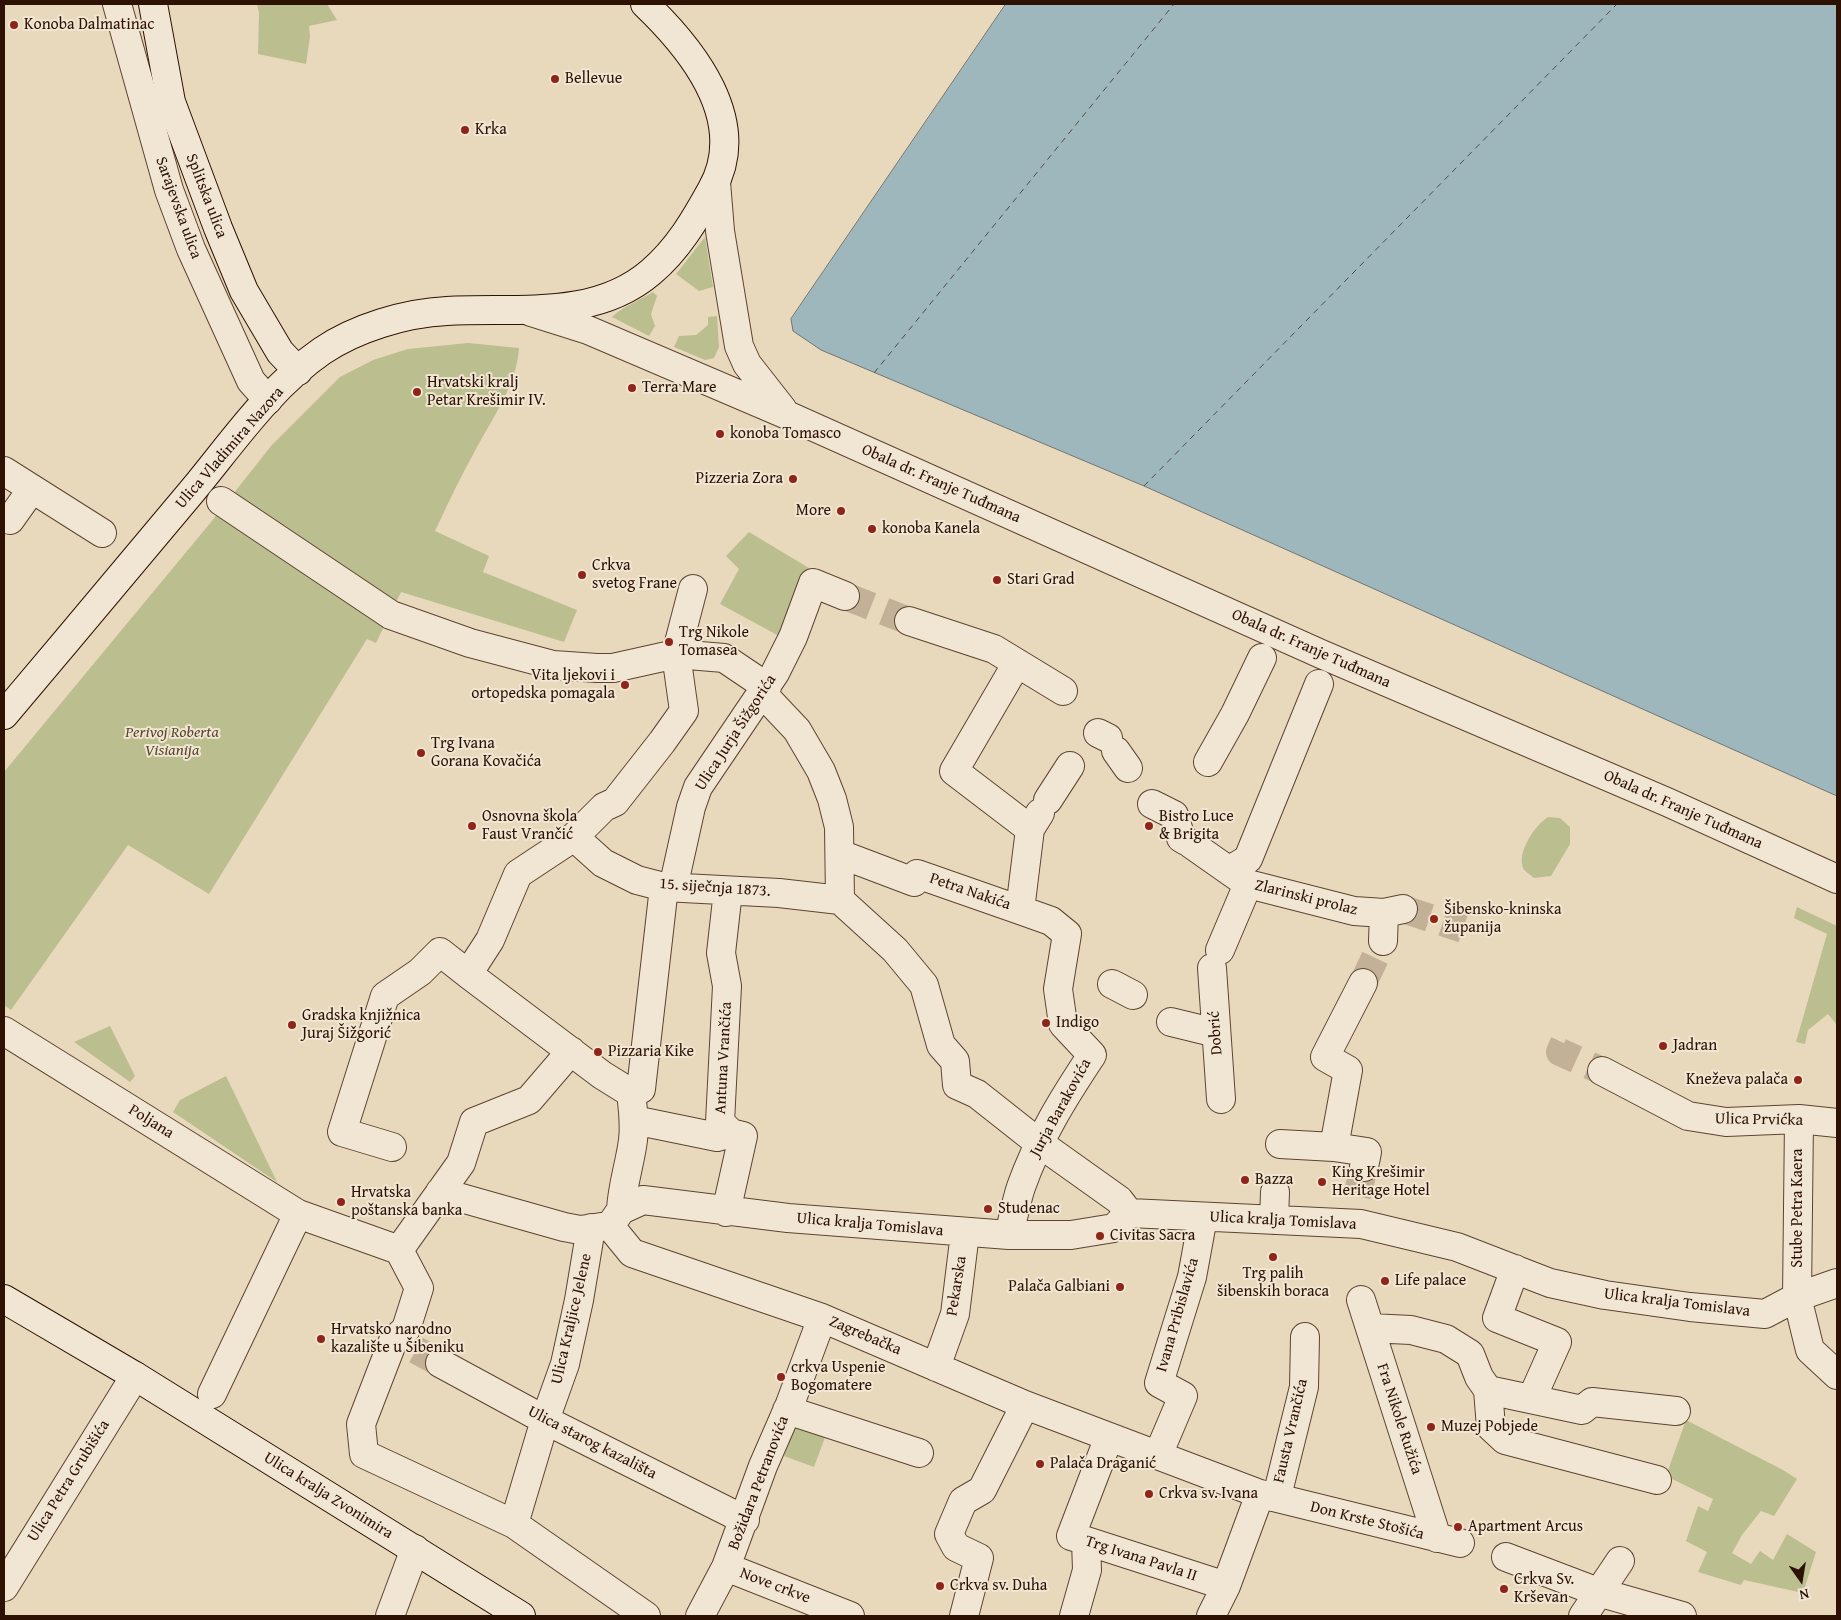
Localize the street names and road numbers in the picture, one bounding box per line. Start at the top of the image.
street label: Splitska ulica [181,151,231,241]
street label: Sarajevska ulica [151,154,205,262]
street label: Ulica Vladimira Nazora [172,383,288,513]
street label: Obala dr. Franje Tuđmana [859,440,1023,528]
street label: Obala dr. Franje Tuđmana [1229,605,1393,693]
street label: Ulica Jurja Šižgorića [691,671,781,795]
street label: Obala dr. Franje Tuđmana [1601,766,1765,854]
street label: Petra Nakića [927,869,1013,915]
street label: 15. siječnja 1873. [659,875,771,901]
street label: Zlarinski prolaz [1253,876,1359,920]
street label: Antuna Vrančića [711,1001,737,1115]
street label: Dobrić [1205,1010,1227,1056]
street label: Jurja Barakovića [1026,1056,1096,1160]
street label: Poljana [125,1101,177,1143]
street label: Ulica Prvićka [1715,1110,1803,1130]
street label: Stube Petra Kaera [1788,1148,1808,1268]
street label: Ulica kralja Tomislava [1209,1208,1357,1234]
street label: Ulica kralja Tomislava [796,1209,944,1241]
street label: Ulica Kraljice Jelene [548,1252,596,1386]
street label: Pekarska [943,1255,971,1317]
street label: Ivana Pribislavića [1153,1256,1203,1374]
street label: Ulica kralja Tomislava [1603,1285,1751,1321]
street label: Zagrebačka [826,1312,904,1360]
street label: Fra Nikole Ružića [1372,1361,1426,1477]
street label: Fausta Vrančića [1270,1377,1312,1485]
street label: Ulica starog kazališta [524,1402,660,1484]
street label: Božidara Petranovića [725,1413,793,1553]
street label: Ulica Petra Grubišića [24,1417,114,1545]
street label: Ulica kralja Zvonimira [260,1448,396,1544]
street label: Don Krste Stošića [1308,1498,1426,1544]
street label: Trg Ivana Pavla II [1083,1532,1199,1586]
street label: Nove crkve [737,1564,813,1608]

